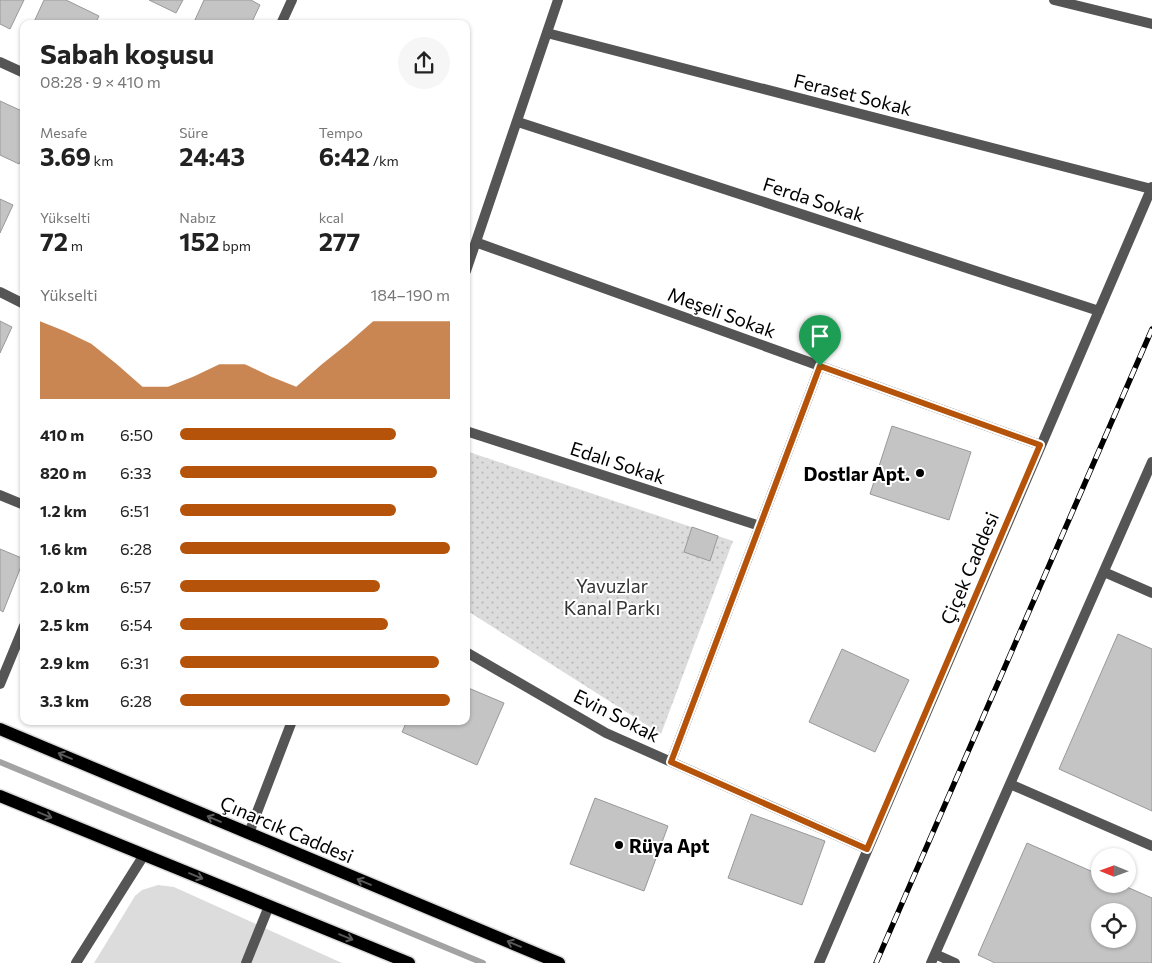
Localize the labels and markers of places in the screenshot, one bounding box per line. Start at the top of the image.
pin [799,315,841,366]
place label: Dostlar Apt. [804,462,910,485]
marker: Dostlar Apt. [914,467,926,479]
place label: Rüya Apt [629,834,709,857]
marker: Rüya Apt [613,839,625,851]

